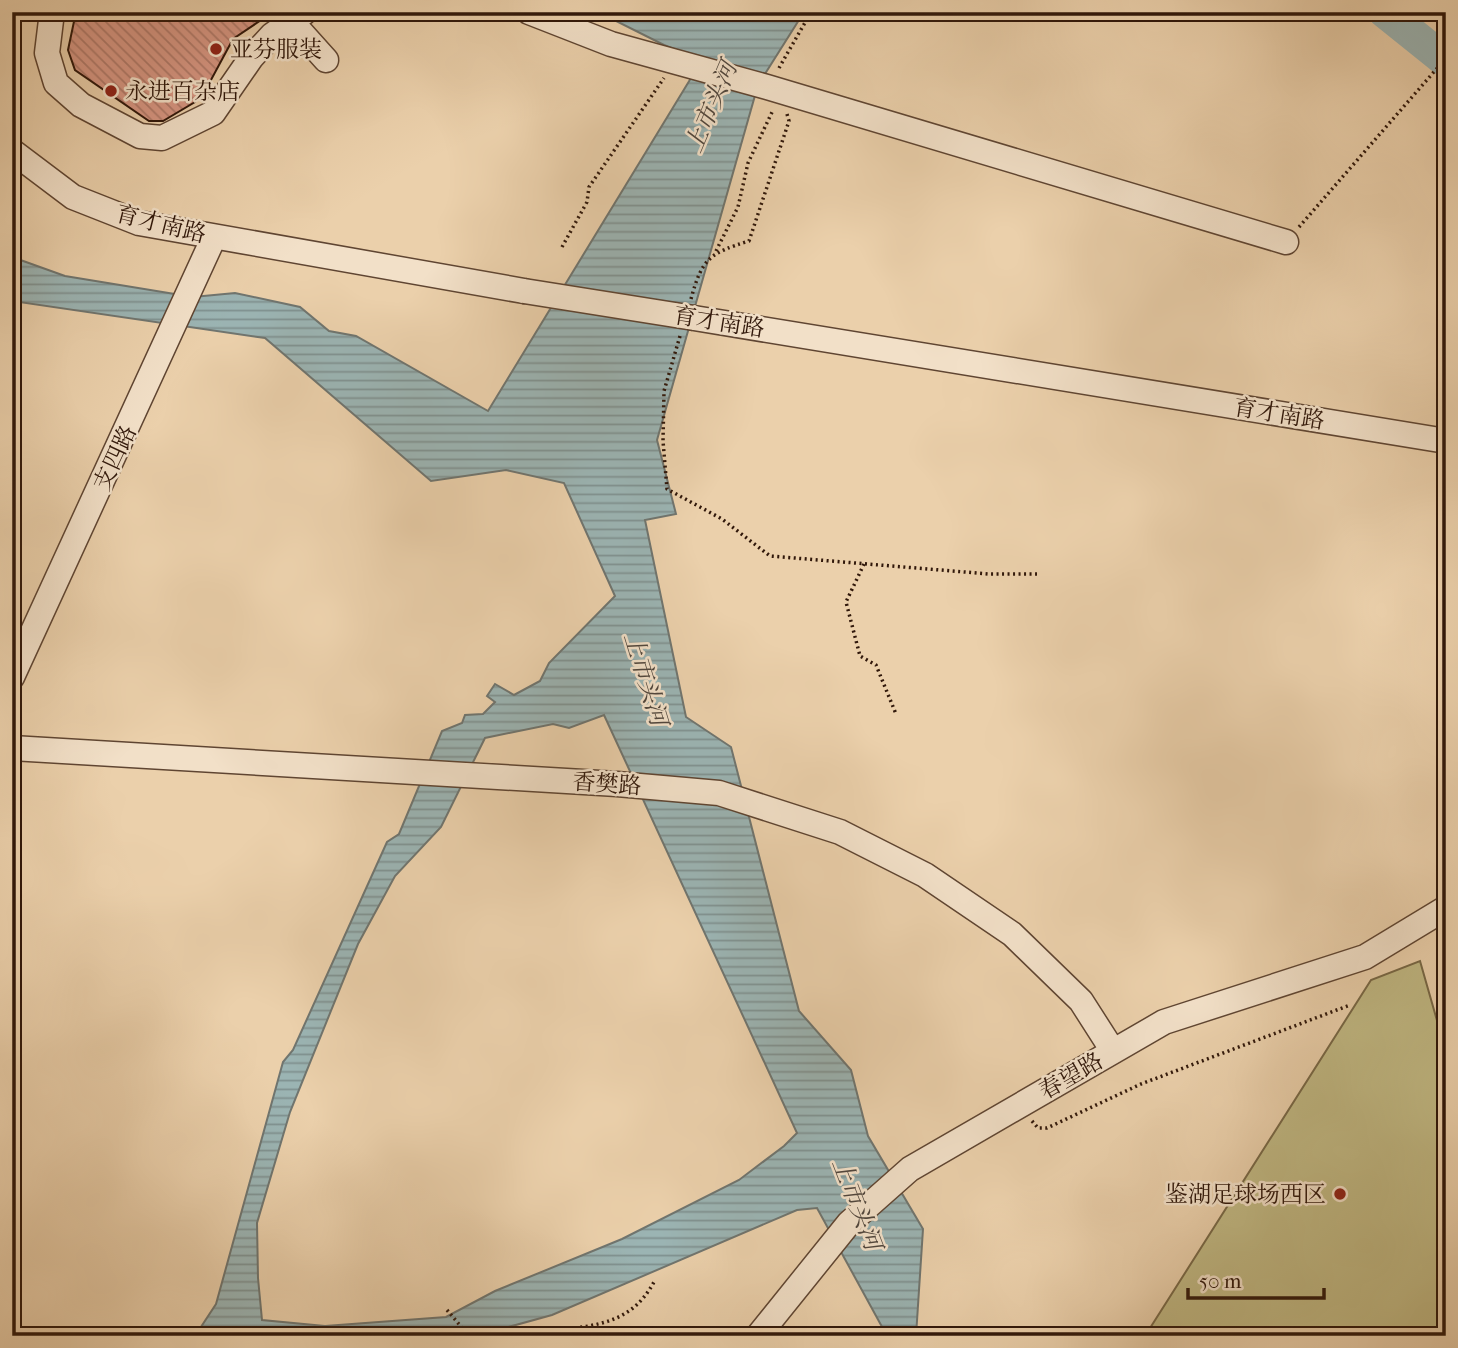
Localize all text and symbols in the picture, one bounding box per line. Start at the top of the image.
place label: 亚芬服装 [230,36,322,63]
marker: 亚芬服装 [208,41,224,57]
water label: 上市头河 [679,54,744,157]
place label: 永进百杂店 [125,78,240,105]
marker: 永进百杂店 [103,83,119,99]
street label: 育才南路 [113,200,209,248]
street label: 育才南路 [671,301,767,343]
street label: 育才南路 [1231,393,1327,435]
street label: 支四路 [88,421,142,495]
water label: 上市头河 [619,629,675,733]
street label: 香樊路 [572,768,642,800]
street label: 春望路 [1034,1047,1108,1105]
water label: 上市头河 [827,1154,889,1258]
place label: 鉴湖足球场西区 [1165,1181,1326,1208]
marker: 鉴湖足球场西区 [1332,1186,1348,1202]
scale bar [1188,1257,1325,1301]
text: 50 m [1199,1269,1242,1293]

